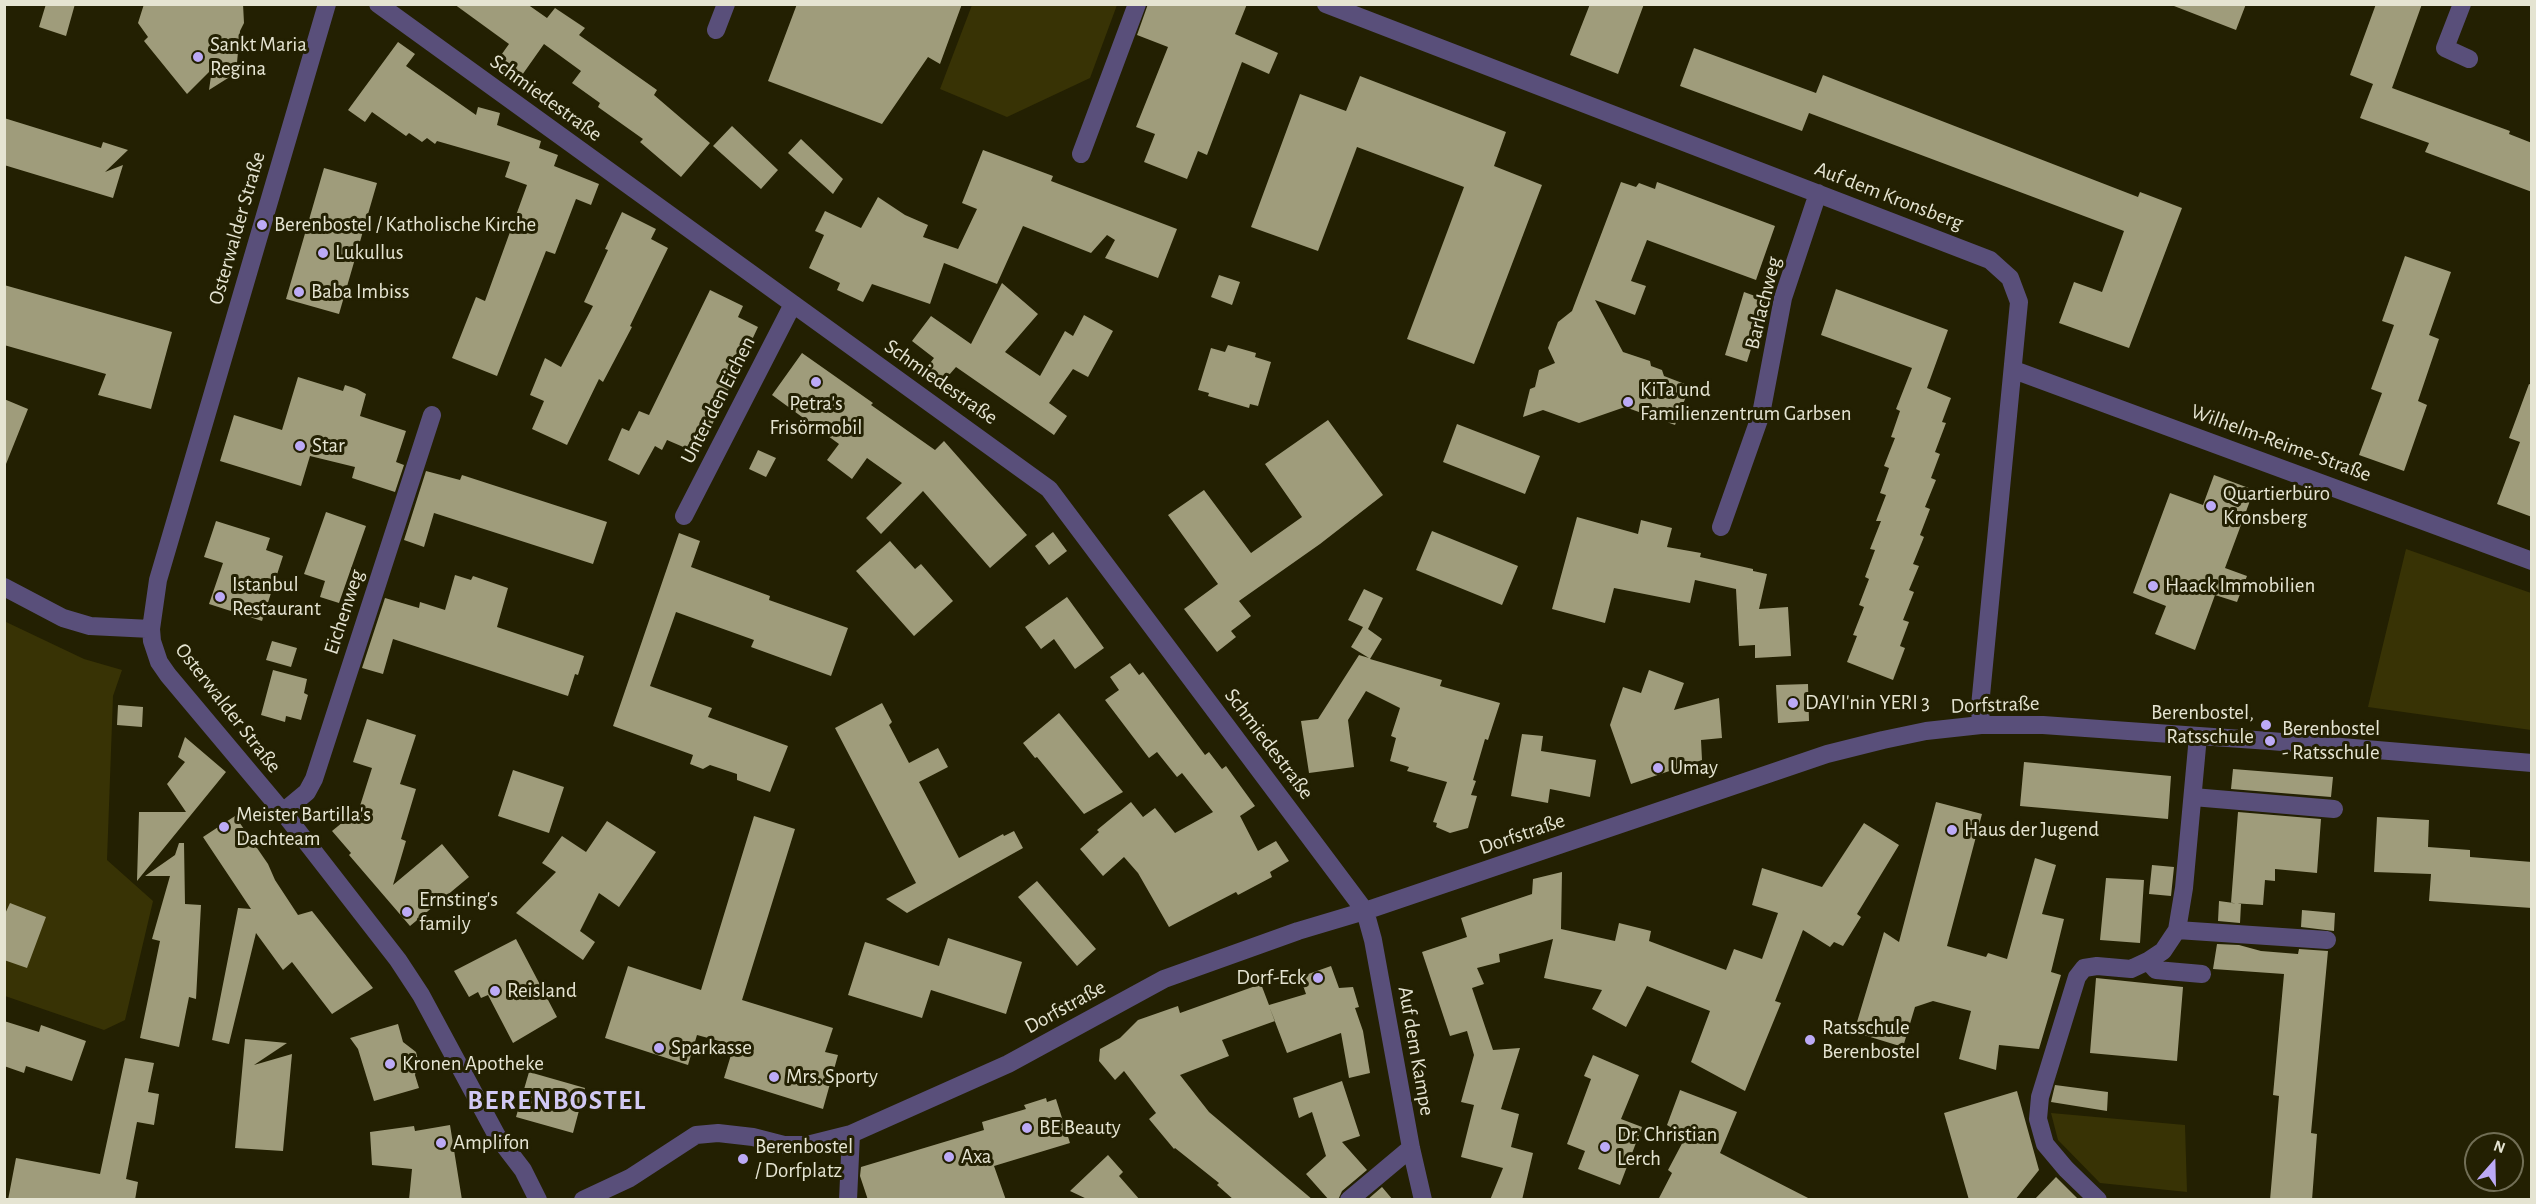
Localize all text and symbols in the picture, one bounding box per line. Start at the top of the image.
place label: Sankt Maria Regina [210,32,307,82]
street label: Schmiedestraße [485,49,607,147]
marker: Sankt Maria Regina [191,50,205,64]
street label: Osterwalder Straße [203,149,271,307]
street label: Auf dem Kronsberg [1811,156,1967,236]
place label: Berenbostel / Katholische Kirche [274,212,536,238]
marker: Berenbostel / Katholische Kirche [255,218,269,232]
place label: Lukullus [335,240,404,266]
marker: Lukullus [316,246,330,260]
street label: Barlachweg [1739,254,1787,352]
place label: Baba Imbiss [311,279,410,305]
marker: Baba Imbiss [292,285,306,299]
street label: Unter den Eichen [675,332,761,468]
street label: Schmiedestraße [880,334,1002,430]
marker: Petra's Frisörmobil [809,375,823,389]
place label: KiTa und Familienzentrum Garbsen [1640,377,1852,427]
place label: Petra's Frisörmobil [769,391,863,441]
marker: KiTa und Familienzentrum Garbsen [1621,395,1635,409]
street label: Wilhelm-Reime-Straße [2187,399,2375,487]
place label: Star [312,433,345,459]
marker: Star [293,439,307,453]
place label: Quartierbüro Kronsberg [2223,481,2330,531]
marker: Quartierbüro Kronsberg [2204,499,2218,513]
street label: Eichenweg [318,566,370,658]
place label: Istanbul Restaurant [232,572,321,622]
place label: Haack Immobilien [2165,573,2315,599]
marker: Haack Immobilien [2146,579,2160,593]
marker: Istanbul Restaurant [213,590,227,604]
street label: Osterwalder Straße [169,638,287,778]
street label: Schmiedestraße [1219,684,1319,804]
place label: DAYI'nin YERI 3 [1805,690,1930,716]
street label: Dorfstraße [1950,691,2040,719]
marker: DAYI'nin YERI 3 [1786,696,1800,710]
place label: Berenbostel, Ratsschule [2151,700,2254,750]
place label: Berenbostel - Ratsschule [2282,716,2380,766]
marker: Berenbostel, Ratsschule [2259,718,2273,732]
marker: Berenbostel - Ratsschule [2263,734,2277,748]
place label: Umay [1670,755,1718,781]
marker: Umay [1651,761,1665,775]
place label: Meister Bartilla's Dachteam [236,802,371,852]
street label: Dorfstraße [1476,808,1568,860]
place label: Haus der Jugend [1964,817,2099,843]
marker: Meister Bartilla's Dachteam [217,820,231,834]
marker: Haus der Jugend [1945,823,1959,837]
place label: Ernsting's family [419,887,498,937]
marker: Ernsting's family [400,905,414,919]
place label: Dorf-Eck [1236,965,1306,991]
marker: Dorf-Eck [1311,971,1325,985]
street label: Dorfstraße [1020,974,1110,1040]
place label: Reisland [507,978,577,1004]
marker: Reisland [488,984,502,998]
street label: Auf dem Kampe [1392,984,1440,1118]
place label: Ratsschule Berenbostel [1822,1015,1920,1065]
marker: Ratsschule Berenbostel [1803,1033,1817,1047]
place label: Sparkasse [671,1035,752,1061]
marker: Sparkasse [652,1041,666,1055]
place label: Kronen Apotheke [402,1051,544,1077]
marker: Kronen Apotheke [383,1057,397,1071]
place label: Mrs. Sporty [786,1064,878,1090]
marker: Mrs. Sporty [767,1070,781,1084]
district label: BERENBOSTEL [467,1085,647,1117]
place label: BE Beauty [1039,1115,1121,1141]
marker: BE Beauty [1020,1121,1034,1135]
place label: Dr. Christian Lerch [1617,1122,1717,1172]
place label: Amplifon [453,1130,530,1156]
north arrow [2464,1132,2524,1192]
place label: Berenbostel / Dorfplatz [755,1134,853,1184]
marker: Amplifon [434,1136,448,1150]
text: N [2492,1138,2507,1156]
marker: Dr. Christian Lerch [1598,1140,1612,1154]
place label: Axa [961,1144,992,1170]
marker: Axa [942,1150,956,1164]
marker: Berenbostel / Dorfplatz [736,1152,750,1166]

